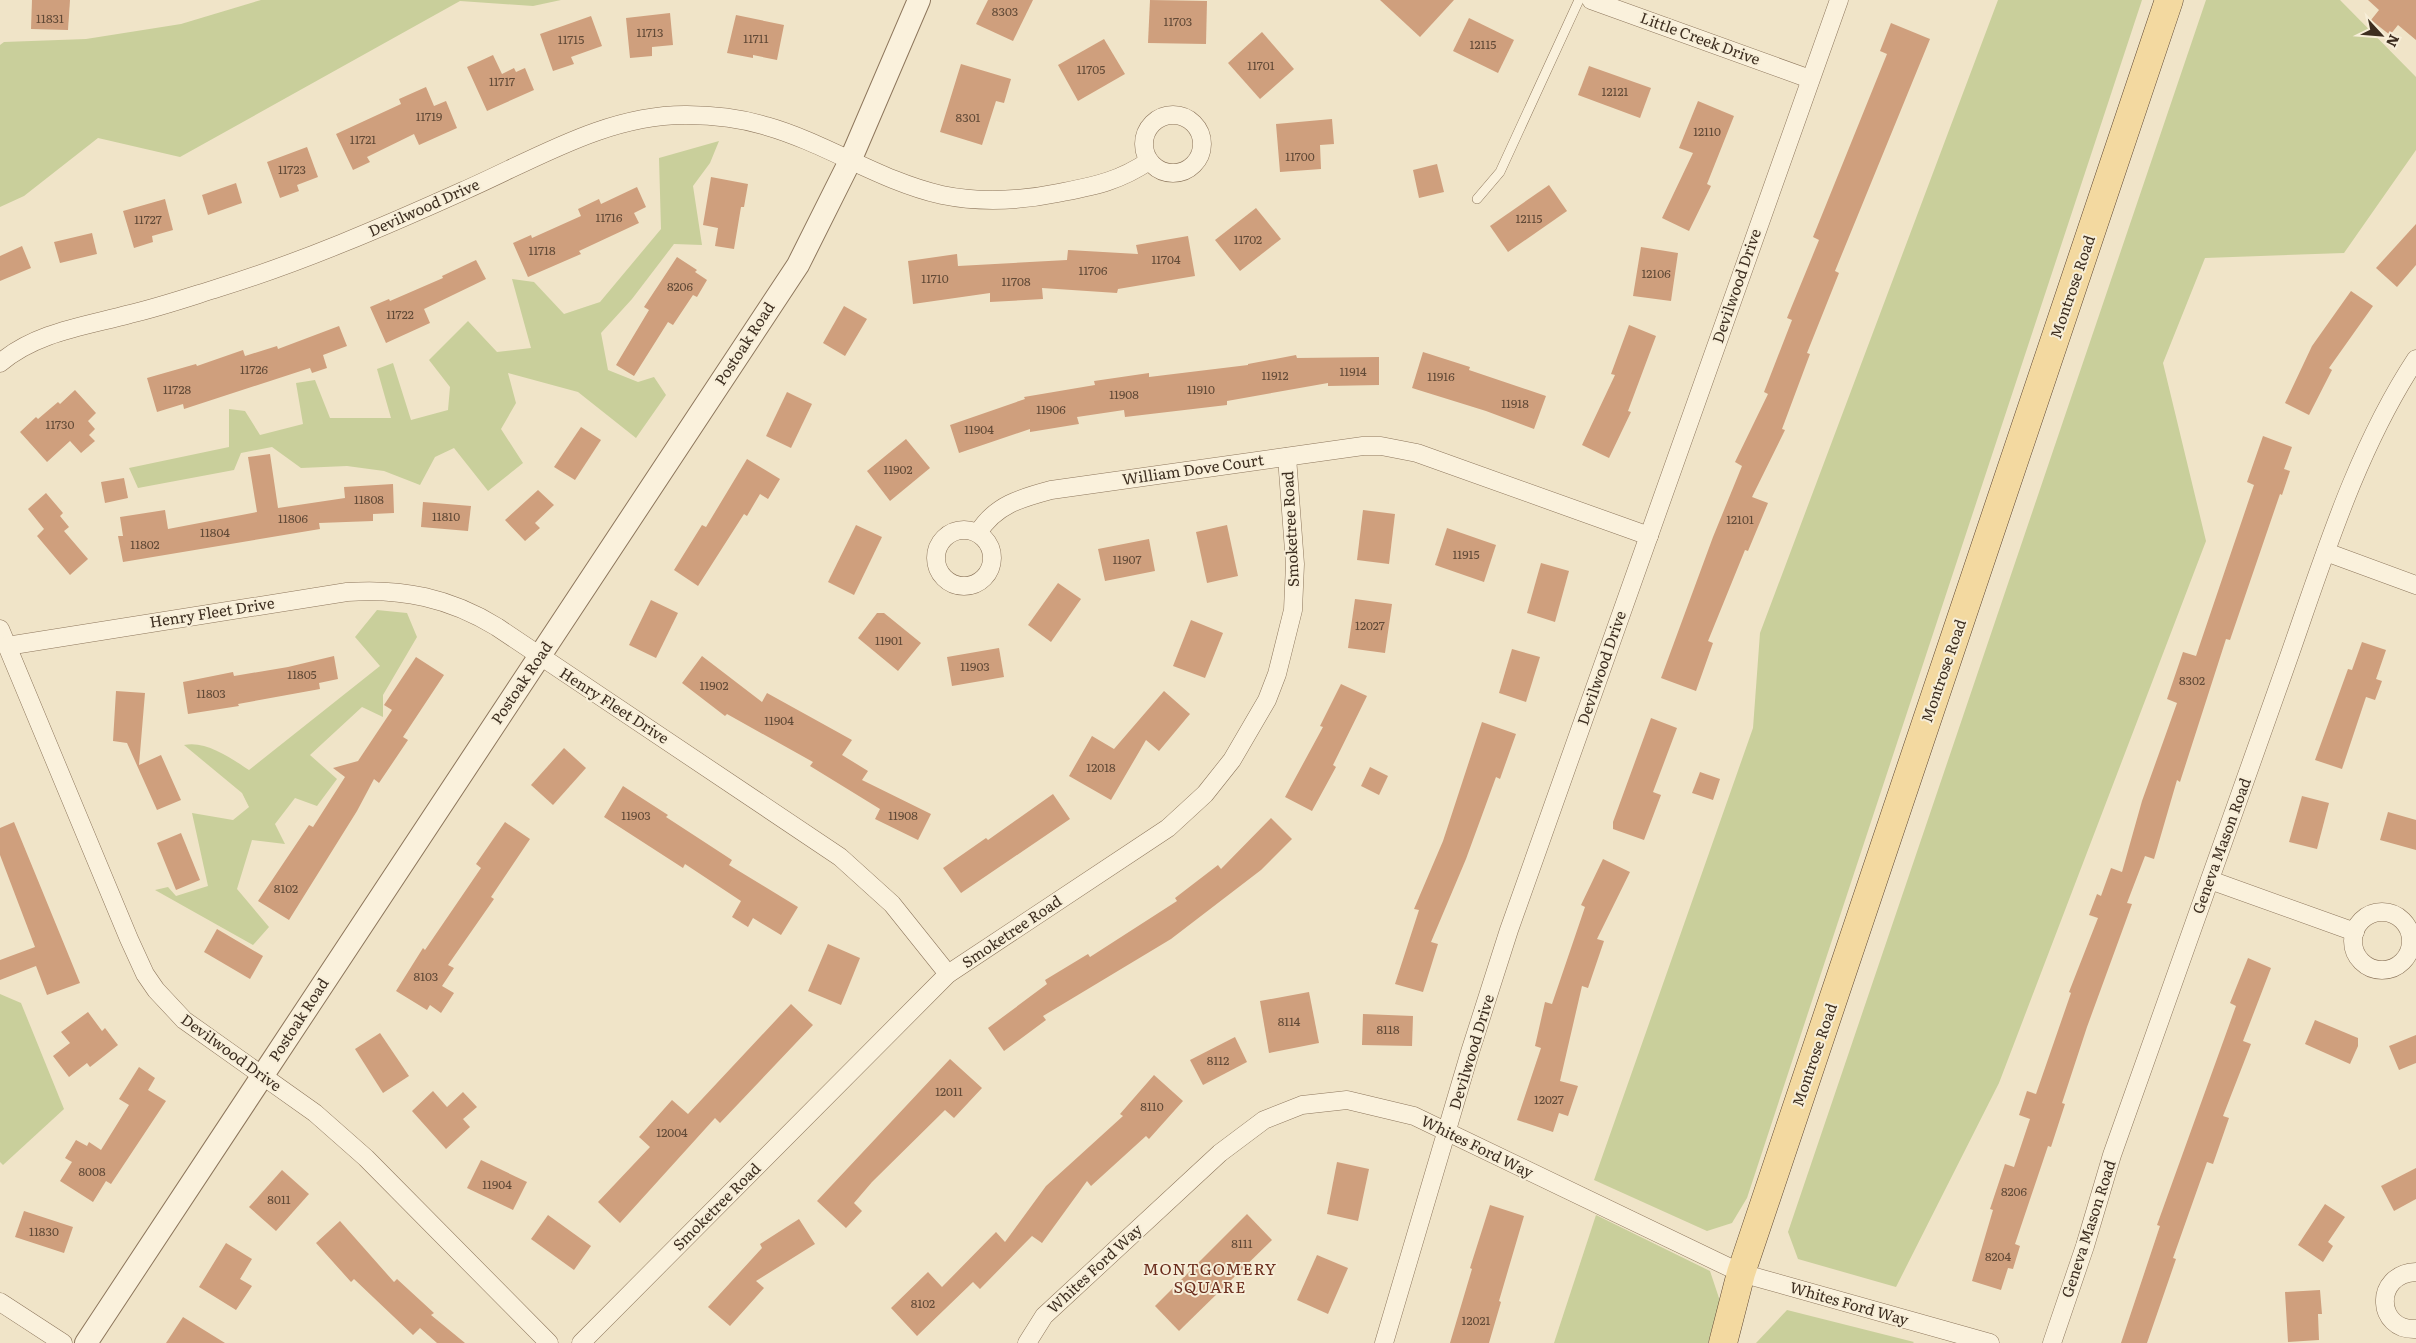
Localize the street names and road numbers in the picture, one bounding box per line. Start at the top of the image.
street label: Little Creek Drive [1637,5,1764,70]
street label: Devilwood Drive [364,172,483,241]
street label: Devilwood Drive [1705,225,1766,346]
street label: Montrose Road [2043,232,2100,341]
street label: Postoak Road [708,297,779,390]
street label: William Dove Court [1120,447,1265,490]
street label: Smoketree Road [1275,470,1304,588]
street label: Henry Fleet Drive [148,590,276,633]
street label: Devilwood Drive [1570,607,1631,728]
street label: Montrose Road [1914,616,1971,725]
street label: Postoak Road [484,636,557,728]
street label: Henry Fleet Drive [556,661,674,749]
street label: Geneva Mason Road [2185,774,2256,917]
street label: Smoketree Road [957,889,1066,973]
street label: Postoak Road [262,973,333,1066]
street label: Devilwood Drive [1442,991,1499,1112]
street label: Montrose Road [1785,1000,1842,1109]
street label: Devilwood Drive [177,1007,287,1096]
street label: Whites Ford Way [1417,1108,1538,1183]
street label: Smoketree Road [667,1157,765,1255]
street label: Geneva Mason Road [2054,1157,2121,1300]
street label: Whites Ford Way [1041,1217,1147,1318]
street label: Whites Ford Way [1787,1275,1912,1331]

